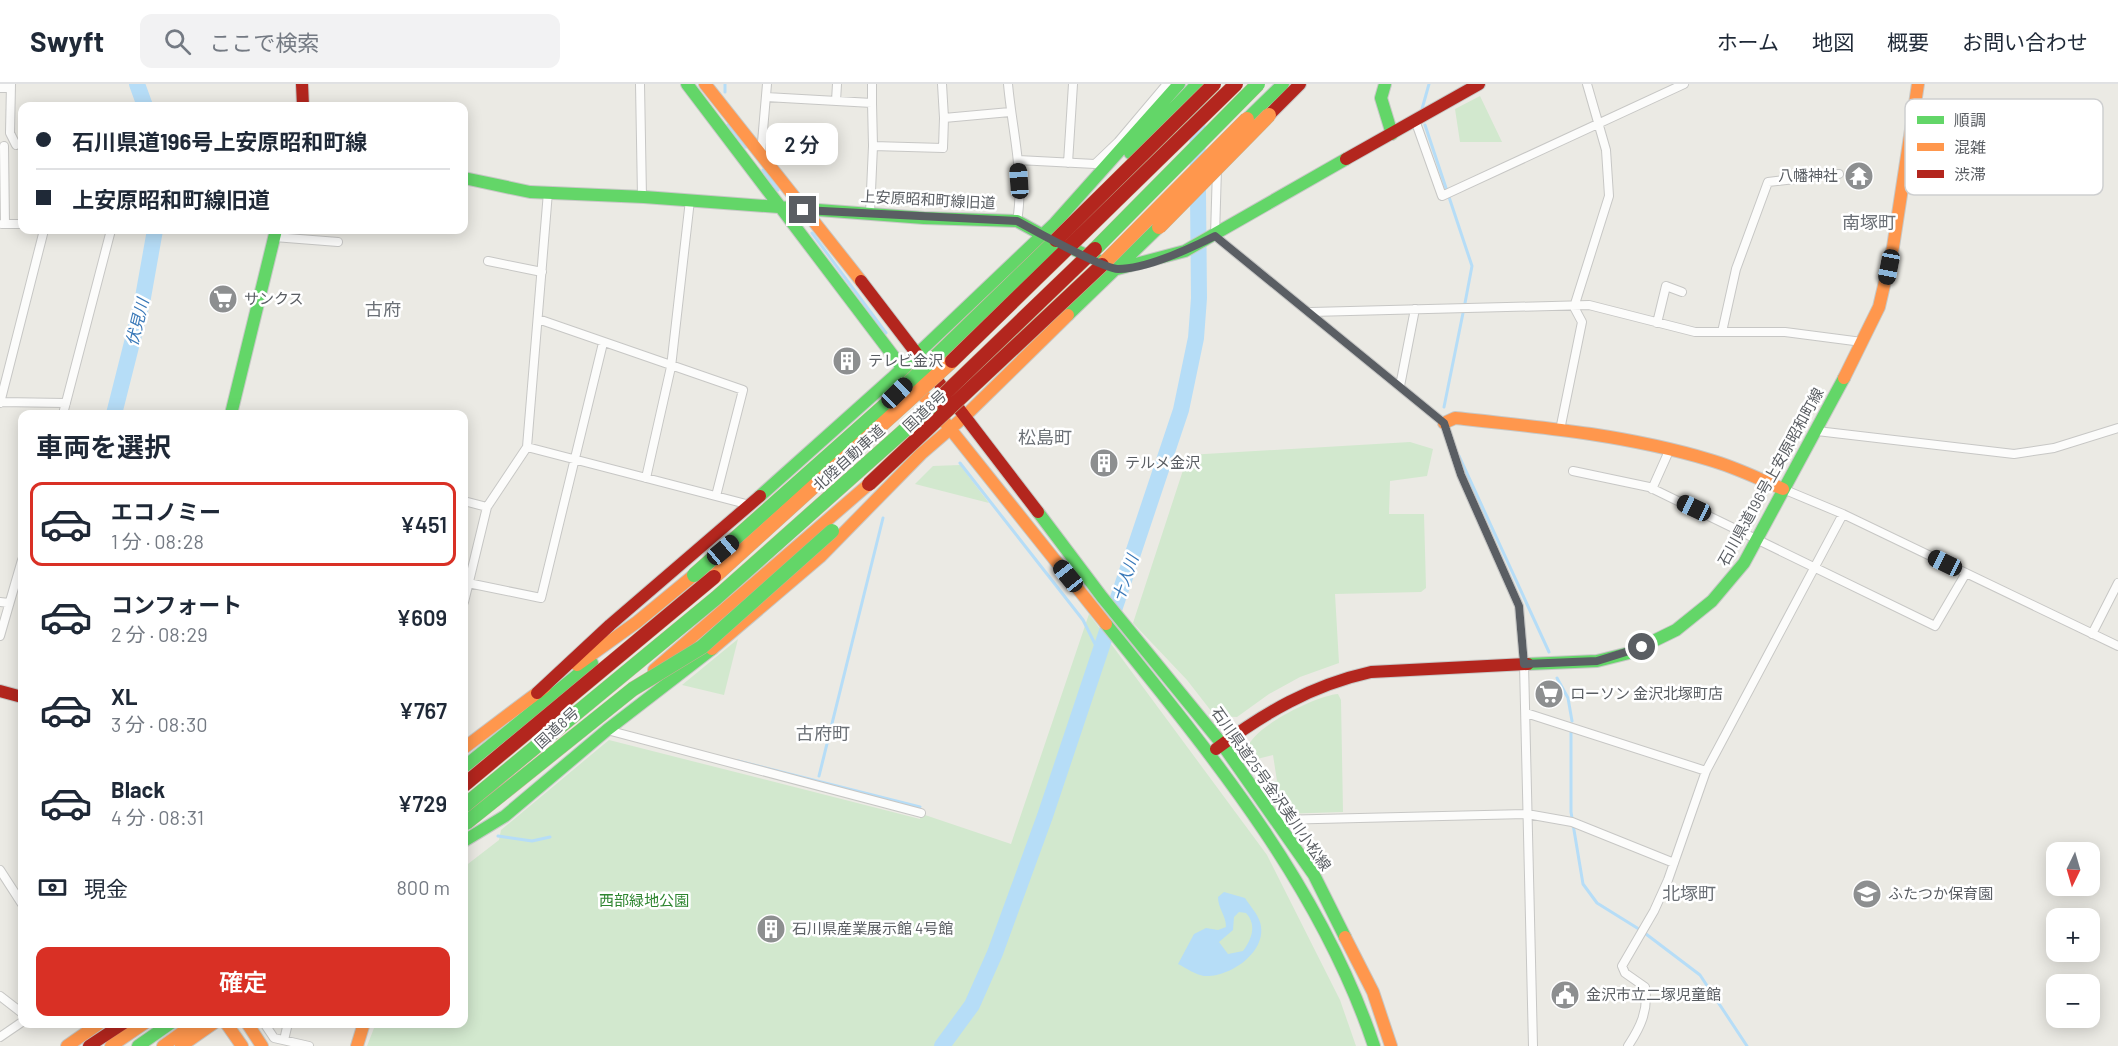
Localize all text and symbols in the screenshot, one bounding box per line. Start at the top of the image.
search box [140,14,560,68]
text: Swyft [30,24,104,58]
icon: search [161,25,194,58]
text: ここで検索 [209,29,319,55]
text: ホーム [1717,29,1779,54]
text: 地図 [1812,29,1854,54]
text: 概要 [1887,29,1929,54]
text: お問い合わせ [1962,29,2088,54]
legend [1905,99,2103,195]
text: 順調 [1954,110,1986,129]
callout: 2 分 [767,123,839,165]
text: 石川県道196号上安原昭和町線 [72,128,367,154]
text: 2 分 [784,132,820,156]
text: 混雑 [1954,137,1986,156]
temple icon: 八幡神社 [1843,160,1875,192]
car [1009,162,1029,200]
text: 渋滞 [1954,164,1986,183]
place label: 八幡神社 [1778,166,1838,184]
text: 上安原昭和町線旧道 [72,186,270,212]
street label: 上安原昭和町線旧道 [860,186,996,212]
route end [789,196,816,223]
district label: 南塚町 [1842,211,1896,233]
car [1877,248,1901,286]
supermarket icon: サンクス [207,283,239,315]
place label: サンクス [244,289,304,307]
water label: 伏見川 [121,294,152,347]
district label: 古府 [365,298,401,320]
building icon: テレビ金沢 [831,345,863,377]
place label: テレビ金沢 [868,351,943,369]
car [878,374,916,412]
street label: 石川県道196号上安原昭和町線 [1714,384,1827,569]
street label: 国道8号 [899,386,950,435]
street label: 北陸自動車道 [809,420,888,494]
district label: 松島町 [1018,426,1072,448]
text: 車両を選択 [36,430,171,462]
building icon: テルメ金沢 [1088,447,1120,479]
place label: テルメ金沢 [1125,453,1200,471]
car [1674,492,1714,524]
icon: car [39,497,93,551]
text: エコノミー [111,498,221,524]
text: ¥451 [400,511,447,537]
text: 1 分 · 08:28 [111,529,204,553]
car [703,532,743,568]
car [1925,547,1965,579]
water label: 十人川 [1108,550,1142,604]
car [1050,556,1086,596]
icon: car [39,590,93,644]
text: コンフォート [111,591,242,617]
text: ¥609 [396,604,447,630]
text: 2 分 · 08:29 [111,622,208,646]
route start [1628,633,1655,660]
supermarket icon: ローソン 金沢北塚町店 [1533,678,1565,710]
icon: car [39,683,93,737]
text: XL [111,683,137,709]
place label: ローソン 金沢北塚町店 [1570,684,1723,702]
text: ¥767 [399,697,447,723]
street label: 国道8号 [531,703,582,752]
street label: 石川県道25号金沢美川小松線 [1208,703,1335,874]
text: 3 分 · 08:30 [111,712,208,736]
district label: 古府町 [796,722,850,744]
icon: car [39,776,93,830]
text: Black [111,776,165,802]
text: ¥729 [397,790,447,816]
text: 4 分 · 08:31 [111,805,204,829]
north arrow [2046,842,2100,896]
map controls [2046,842,2100,1028]
icon: cash [36,871,69,904]
text: 現金 [84,875,128,901]
text: 800 m [396,875,450,899]
school or university icon: ふたつか保育園 [1851,878,1883,910]
district label: 北塚町 [1662,882,1716,904]
place label: ふたつか保育園 [1888,884,1993,902]
park label: 西部緑地公園 [599,891,689,909]
button: + [2046,908,2100,962]
building icon: 石川県産業展示館 4号館 [755,913,787,945]
place label: 石川県産業展示館 4号館 [792,919,953,937]
button: 確定 [36,947,450,1016]
button: − [2046,974,2100,1028]
public building icon: 金沢市立二塚児童館 [1549,979,1581,1011]
place label: 金沢市立二塚児童館 [1586,985,1721,1003]

